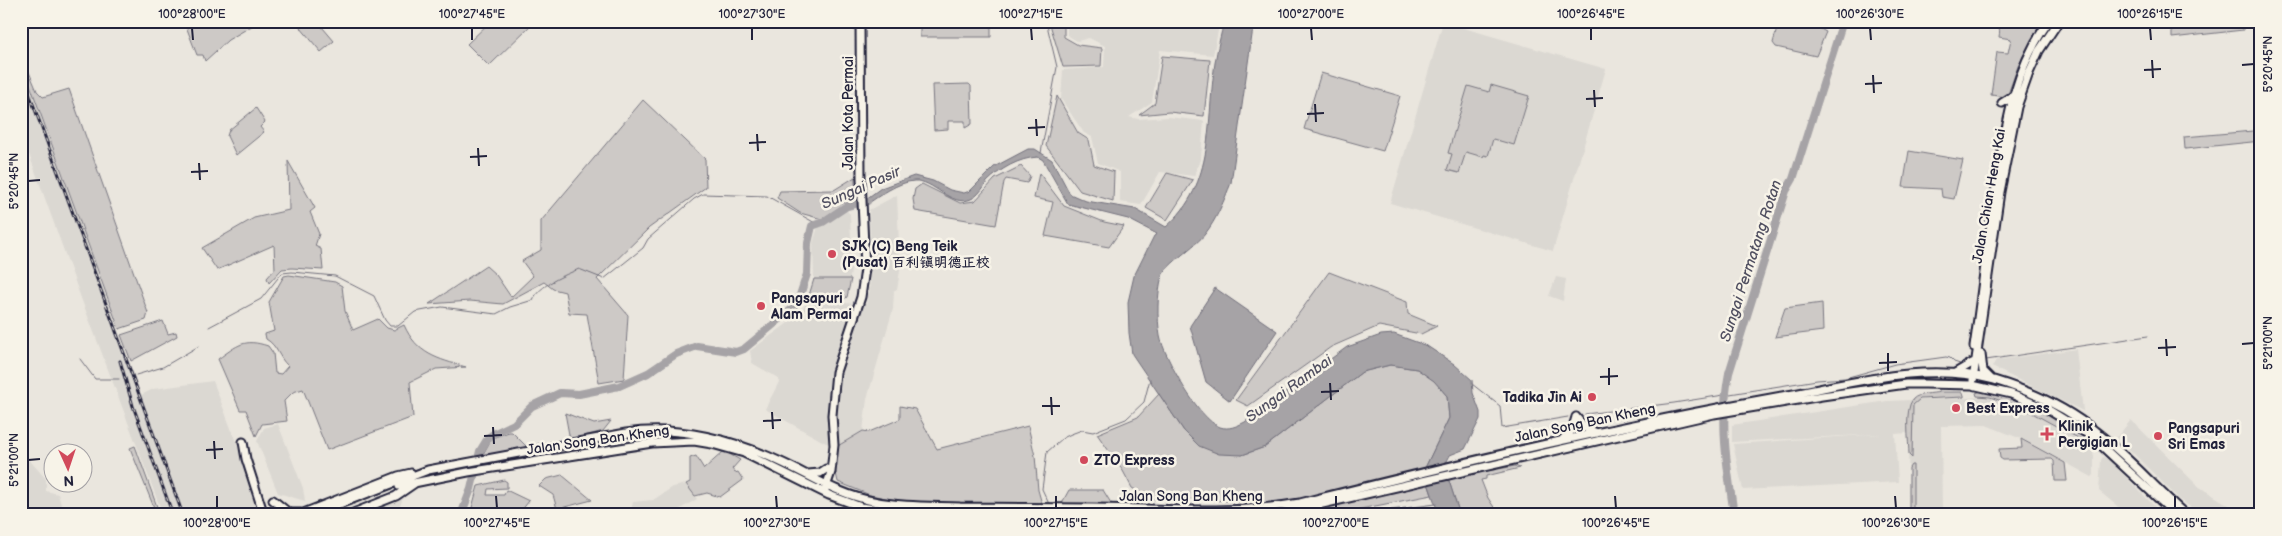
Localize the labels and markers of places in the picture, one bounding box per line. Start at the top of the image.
place label: SJK (C) Beng Teik (Pusat) 百利镇明德正校 [842,238,990,271]
marker: SJK (C) Beng Teik (Pusat) 百利镇明德正校 [826,248,838,260]
place label: Pangsapuri Alam Permai [770,290,852,323]
marker: Pangsapuri Alam Permai [755,300,767,312]
place label: Tadika Jin Ai [1503,389,1582,406]
marker: Tadika Jin Ai [1586,391,1598,403]
place label: Best Express [1966,400,2050,417]
marker: Best Express [1950,402,1962,414]
place label: Klinik Pergigian L [2058,418,2130,451]
place label: Pangsapuri Sri Emas [2168,420,2240,453]
marker: Klinik Pergigian L [2040,427,2054,441]
marker: Pangsapuri Sri Emas [2152,430,2164,442]
place label: ZTO Express [1094,452,1175,469]
marker: ZTO Express [1078,454,1090,466]

